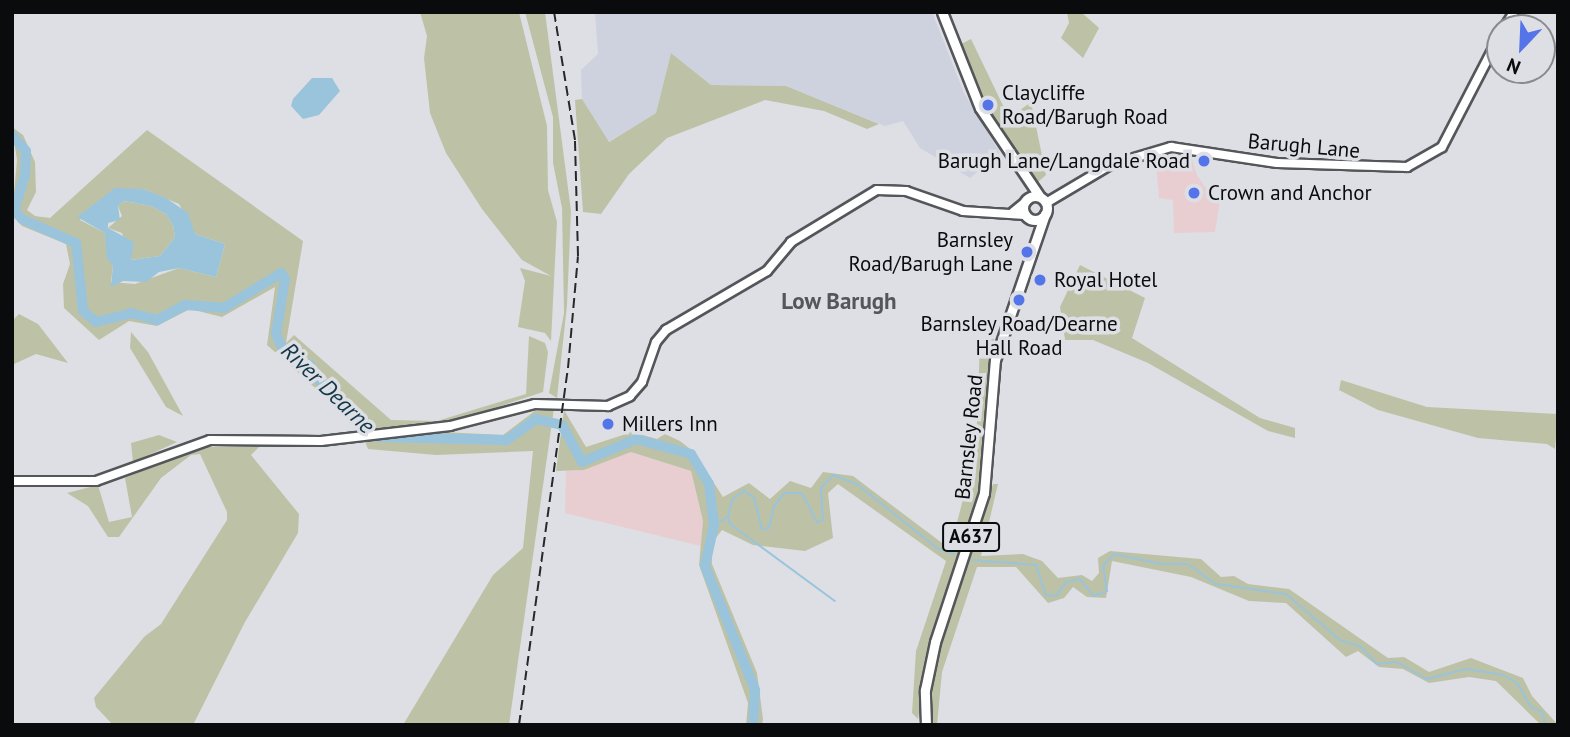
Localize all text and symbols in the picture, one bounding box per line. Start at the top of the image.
north arrow [1486,14,1556,84]
text: N [1503,53,1524,80]
place label: Claycliffe Road/Barugh Road [1002,80,1168,130]
marker: Claycliffe Road/Barugh Road [980,97,996,113]
street label: Barugh Lane [1247,129,1361,163]
place label: Barugh Lane/Langdale Road [938,148,1190,174]
marker: Barugh Lane/Langdale Road [1196,153,1212,169]
place label: Crown and Anchor [1208,180,1372,206]
marker: Crown and Anchor [1186,185,1202,201]
place label: Barnsley Road/Barugh Lane [849,227,1013,277]
marker: Barnsley Road/Barugh Lane [1019,244,1035,260]
place label: Royal Hotel [1054,267,1157,293]
marker: Royal Hotel [1032,272,1048,288]
district label: Low Barugh [781,287,897,315]
marker: Barnsley Road/Dearne Hall Road [1011,292,1027,308]
place label: Barnsley Road/Dearne Hall Road [920,311,1118,361]
water label: River Dearne [276,337,380,439]
street label: Barnsley Road [950,373,988,501]
place label: Millers Inn [622,411,718,437]
marker: Millers Inn [600,416,616,432]
road number: A637 [941,522,1001,552]

